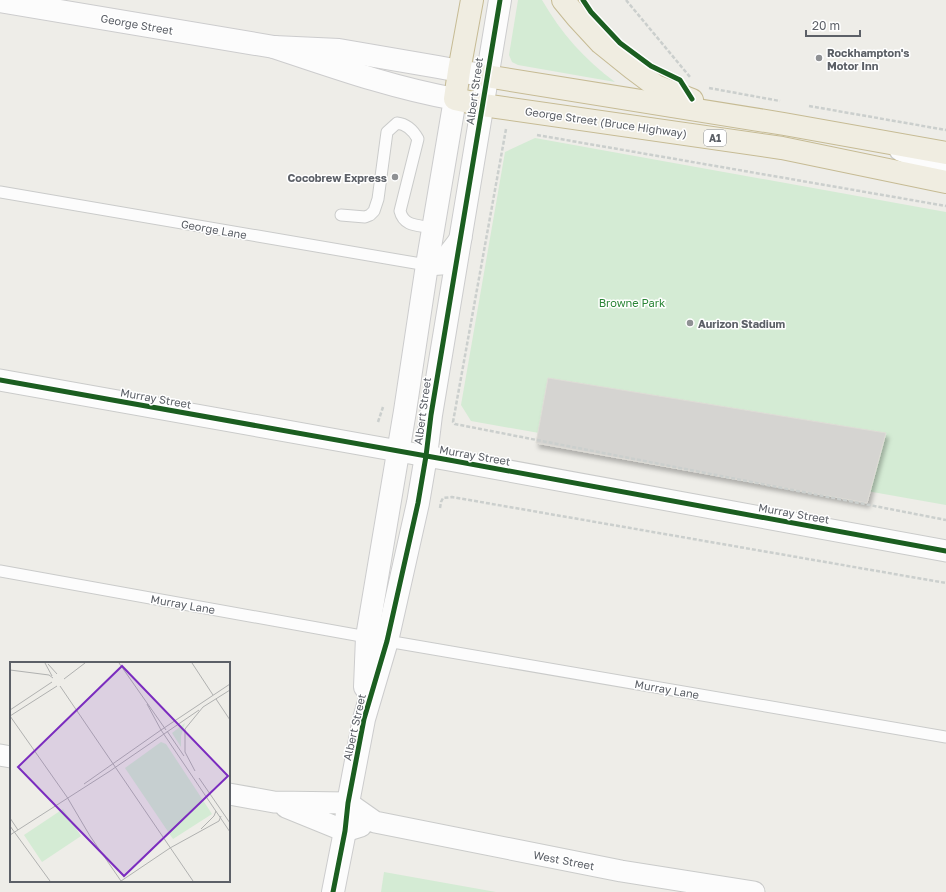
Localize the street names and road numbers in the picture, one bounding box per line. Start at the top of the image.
street label: George Street [100,11,174,37]
street label: Albert Street [463,56,485,126]
street label: George Street (Bruce Highway) [524,104,688,140]
road number: A1 [704,130,726,146]
street label: George Lane [180,217,248,241]
street label: Albert Street [411,376,433,446]
street label: Murray Street [119,385,193,411]
street label: Murray Street [438,442,512,468]
street label: Murray Street [757,500,831,526]
street label: Murray Lane [150,592,216,616]
street label: Murray Lane [634,677,700,701]
street label: Albert Street [340,692,368,762]
street label: West Street [532,848,596,872]

